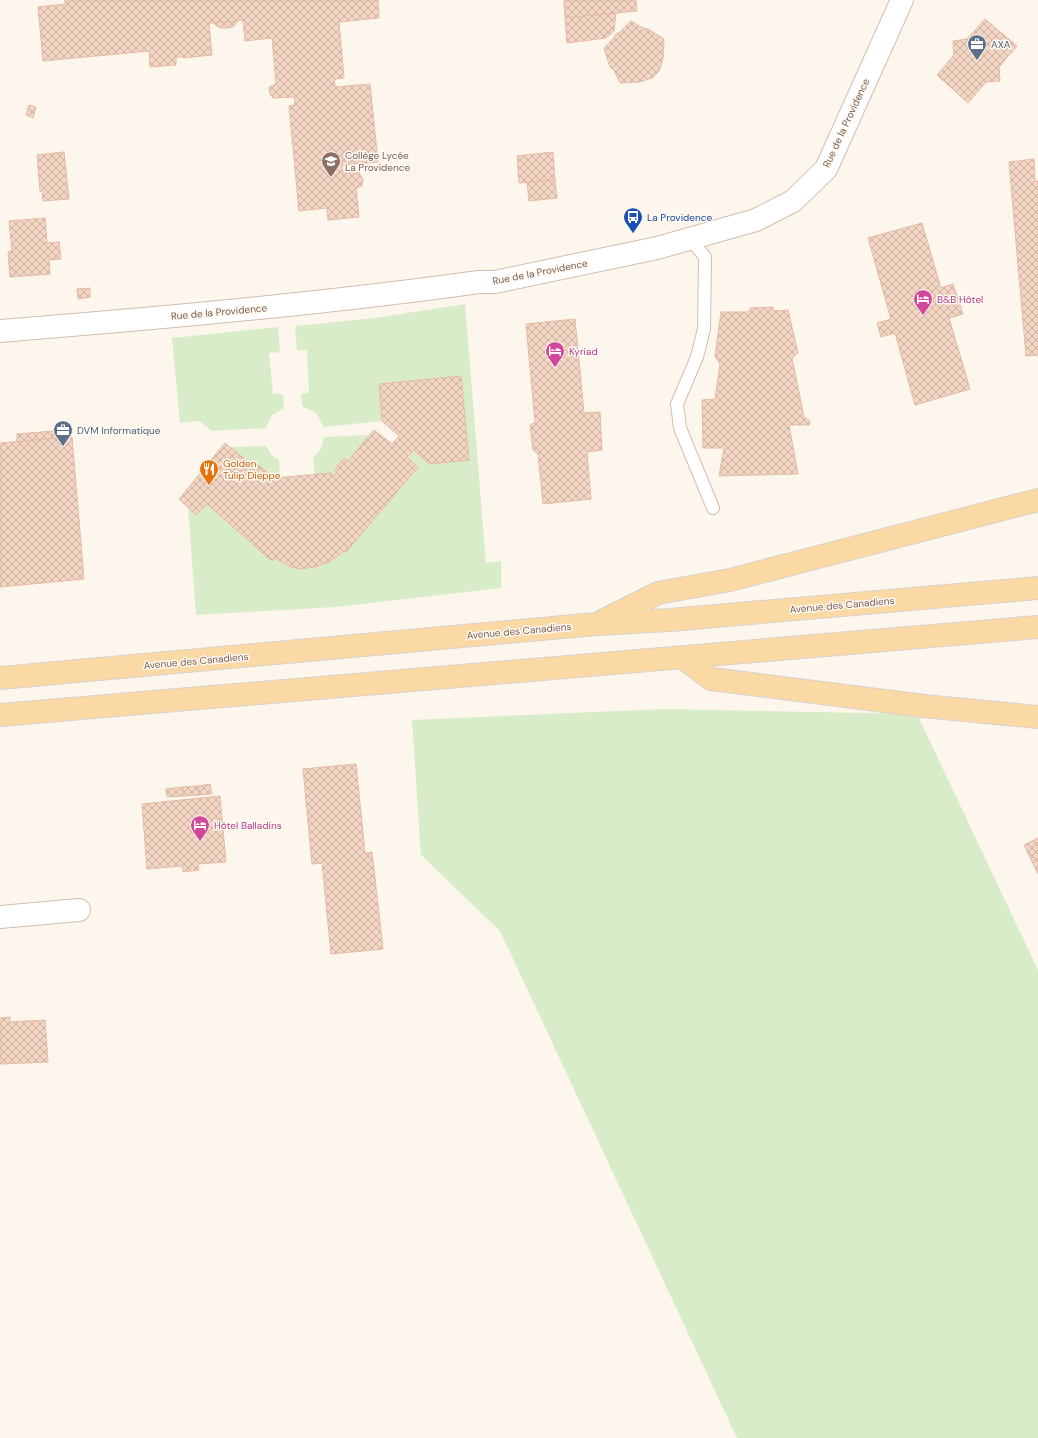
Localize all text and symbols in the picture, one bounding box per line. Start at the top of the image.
office icon: AXA [966,33,988,61]
place label: AXA [991,38,1011,51]
street label: Rue de la Providence [820,76,872,170]
place label: Collège Lycée La Providence [345,149,410,174]
school or university icon: Collège Lycée La Providence [320,150,342,178]
bus stop icon: La Providence [622,206,644,234]
place label: La Providence [647,211,712,224]
street label: Rue de la Providence [491,256,589,288]
hotel icon: B&B Hôtel [912,288,934,316]
place label: B&B Hôtel [937,293,983,306]
street label: Rue de la Providence [170,301,268,323]
hotel icon: Kyriad [544,340,566,368]
place label: Kyriad [569,345,598,358]
office icon: DVM Informatique [52,419,74,447]
place label: DVM Informatique [77,424,161,437]
place label: Golden Tulip Dieppe [223,457,281,482]
restaurant icon: Golden Tulip Dieppe [198,458,220,486]
street label: Avenue des Canadiens [789,594,895,616]
street label: Avenue des Canadiens [466,620,572,642]
street label: Avenue des Canadiens [143,650,249,672]
hotel icon: Hôtel Balladins [189,814,211,842]
place label: Hôtel Balladins [214,819,282,832]

